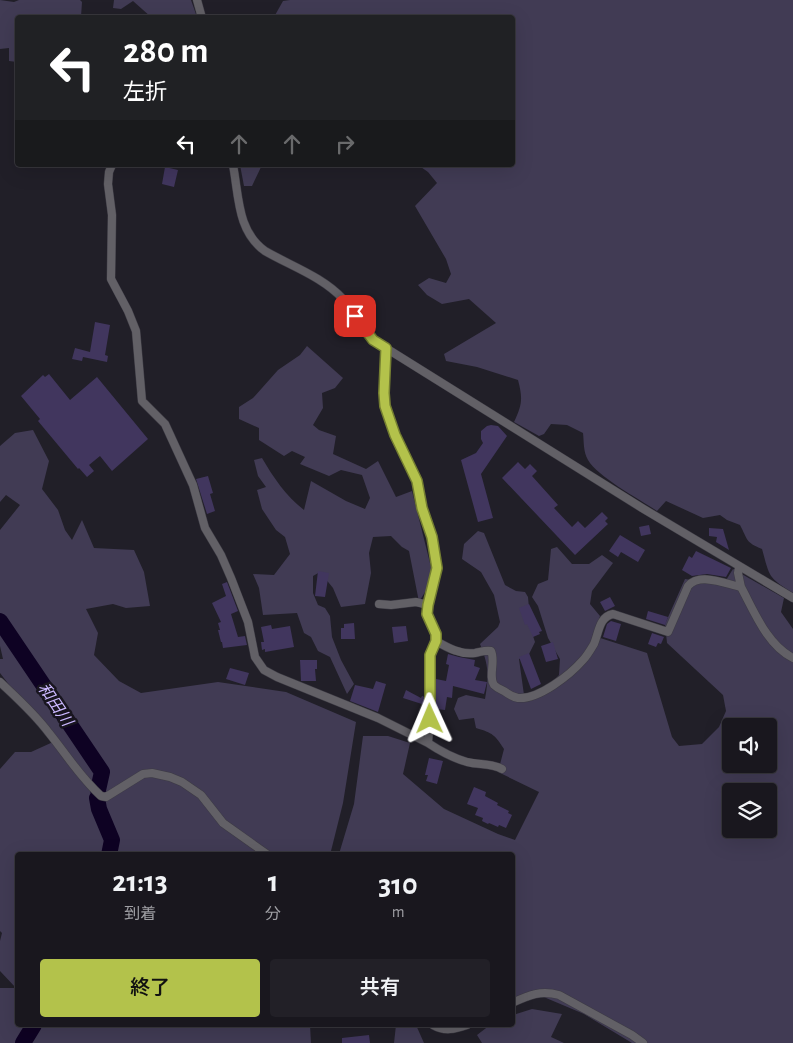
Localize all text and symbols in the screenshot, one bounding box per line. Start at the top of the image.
text: 280 m [123,34,209,69]
icon: left [40,35,105,100]
text: 左折 [123,81,167,103]
icon: left [172,130,200,158]
icon: ahead [225,130,253,158]
icon: ahead [278,130,306,158]
icon: right [331,130,359,158]
pin [334,295,376,337]
icon: arrive [341,302,369,330]
water label: 和田川 [35,680,77,731]
position arrow [403,692,455,744]
map controls [722,718,777,838]
button: sound [722,718,777,773]
button: layers [722,783,777,838]
text: 21:13 [112,867,168,897]
text: 1 [268,867,278,897]
text: 310 [378,870,418,900]
text: m [392,904,404,920]
text: 到着 [124,906,156,922]
text: 分 [265,906,281,922]
button: 終了 [40,959,260,1017]
button: 共有 [270,959,490,1017]

